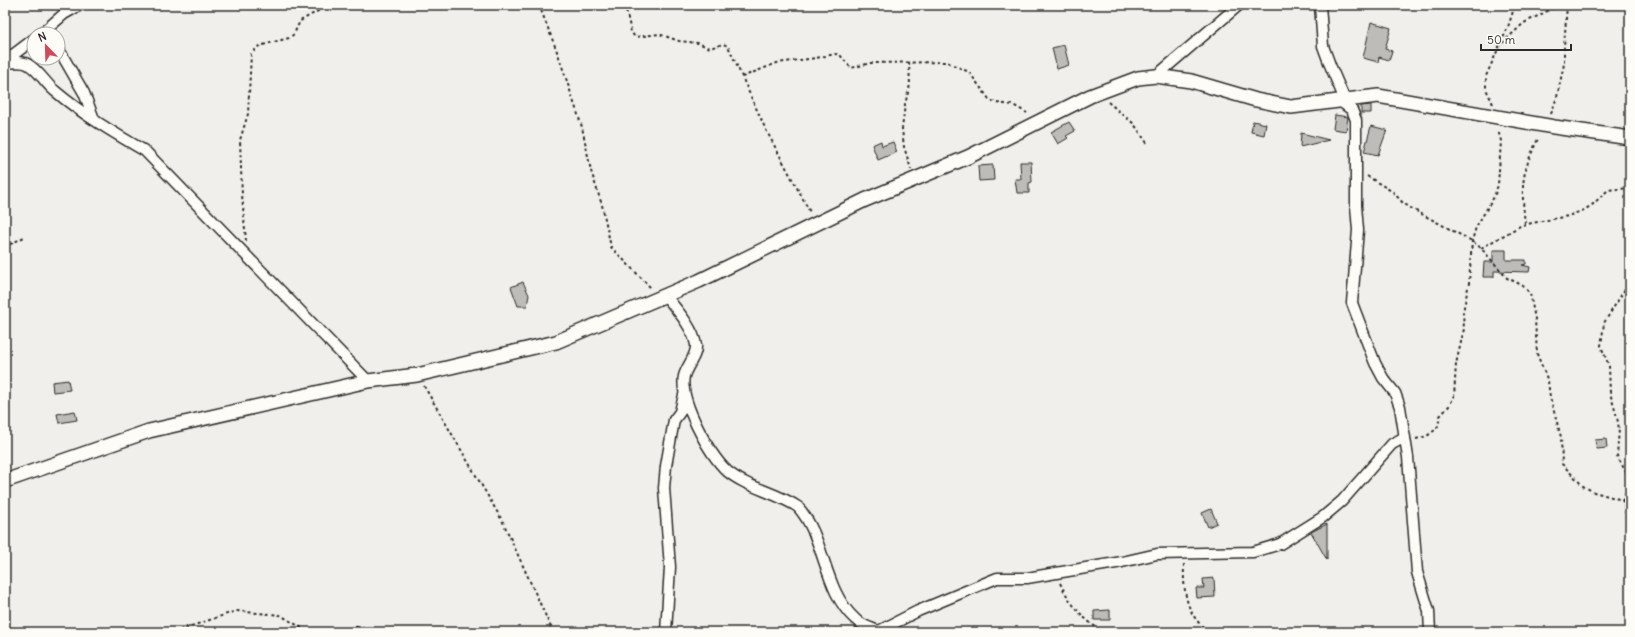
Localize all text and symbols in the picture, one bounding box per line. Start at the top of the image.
north arrow [26,26,66,66]
scale bar [1481,26,1571,52]
text: N [36,29,48,45]
text: 50 m [1487,32,1516,47]

